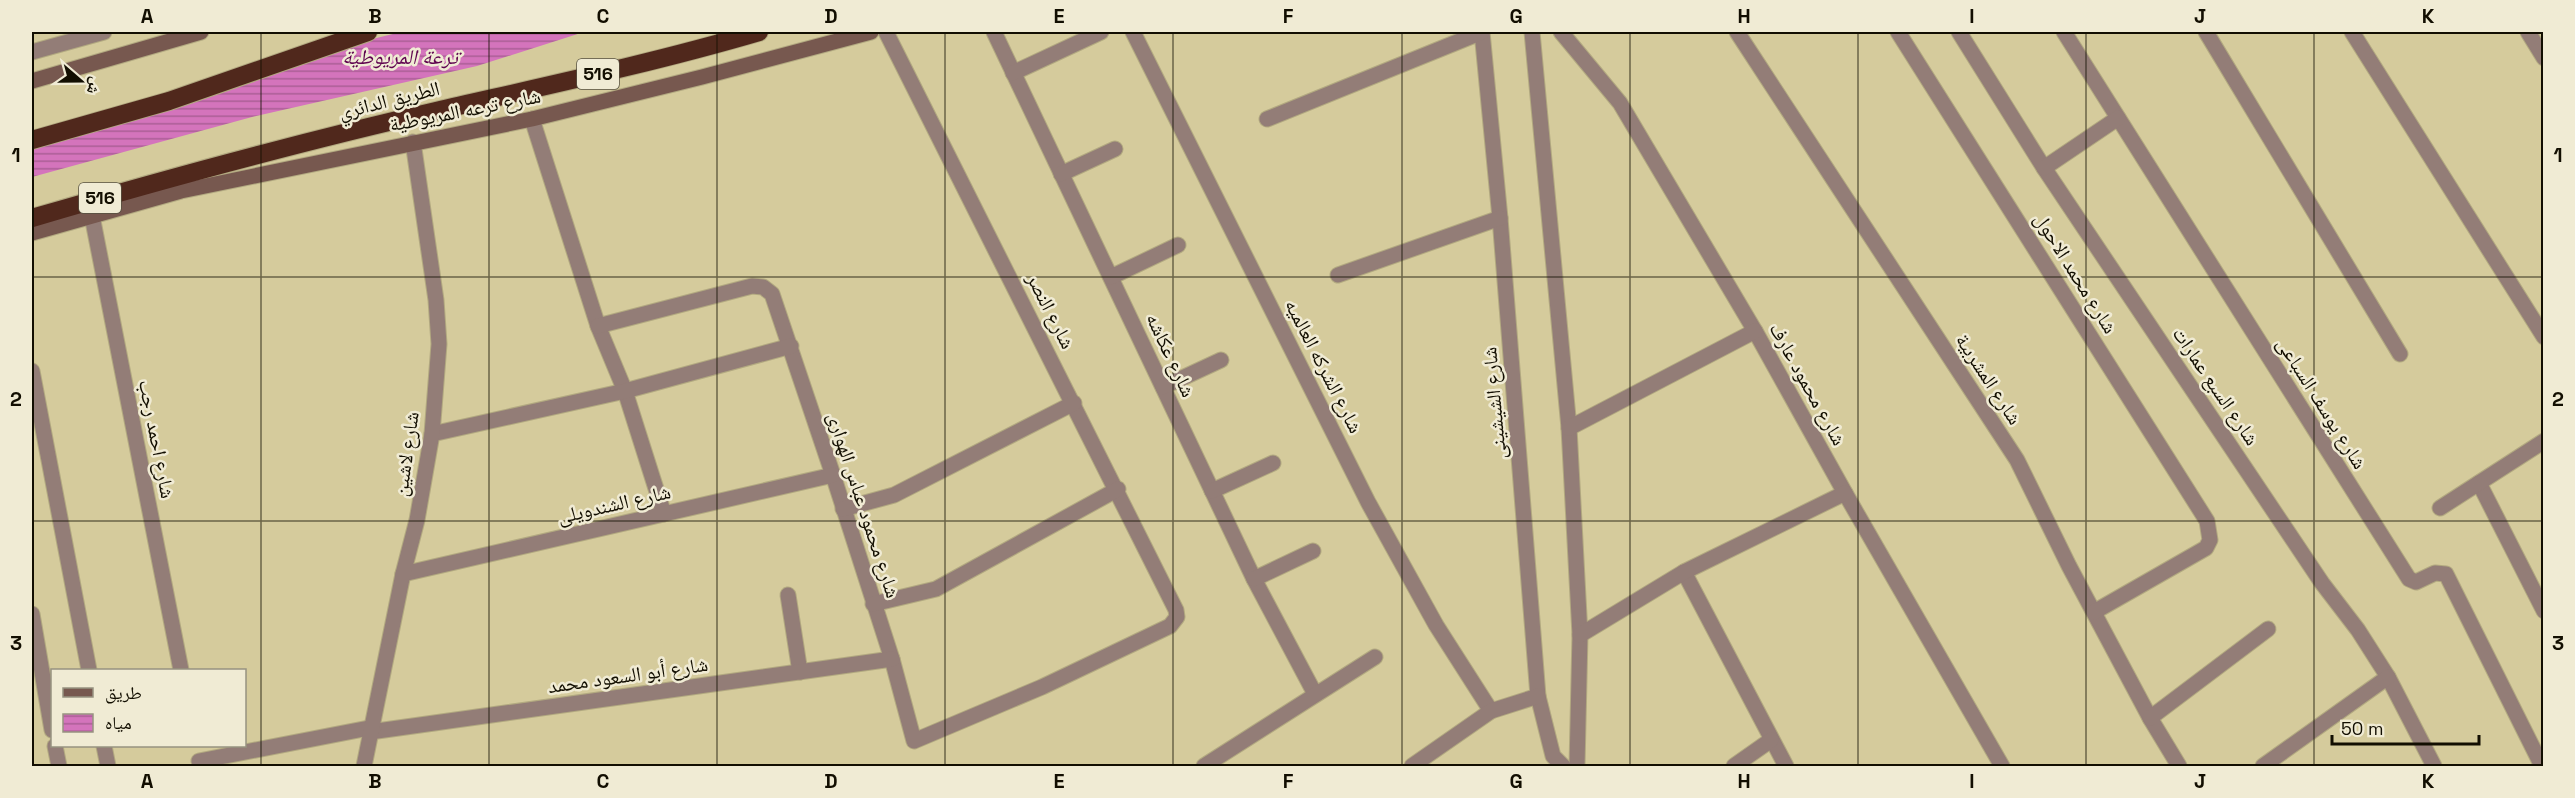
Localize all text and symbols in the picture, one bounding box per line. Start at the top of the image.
text: A [141,3,154,29]
text: B [368,3,382,29]
text: C [597,3,610,29]
text: D [824,3,838,29]
text: E [1053,3,1065,29]
text: F [1283,3,1294,29]
text: G [1509,3,1523,29]
text: H [1737,3,1751,29]
text: I [1969,3,1975,29]
text: J [2194,3,2206,29]
text: K [2422,3,2435,29]
water label: ترعة المريوطية [342,43,463,70]
north arrow [51,51,111,111]
road number: 516 [577,59,619,89]
text: ش [82,74,107,98]
street label: الطريق الدائري [336,75,443,128]
street label: شارع ترعه المريوطية [387,83,543,137]
text: 1 [11,142,21,168]
text: 1 [2553,142,2563,168]
road number: 516 [79,183,121,213]
street label: شارع محمد الاحول [2029,208,2123,338]
street label: شارع النصر [1020,268,1081,353]
street label: شارع الشركه العالميه [1279,295,1369,437]
street label: شارع عكاشه [1140,309,1202,401]
street label: شارع محمود عارف [1764,318,1852,450]
street label: شارع السبع عمارات [2167,322,2265,450]
street label: شارع المشربية [1950,329,2028,429]
street label: شارع يوسف السباعى [2271,332,2373,474]
street label: شارع الشيشينى [1476,346,1512,460]
street label: شارع احمد رجب [133,377,181,501]
text: 2 [10,386,22,412]
text: 2 [2552,386,2564,412]
street label: شارع محمود عباس الهوارى [822,409,906,601]
street label: شارع لاشين [387,410,425,498]
street label: شارع الشندويلى [555,478,673,530]
text: 3 [10,630,22,656]
text: 3 [2552,630,2564,656]
street label: شارع أبو السعود محمد [546,651,710,699]
legend [51,669,246,747]
text: طريق [105,681,142,704]
scale bar [2332,708,2479,746]
text: مياه [105,711,132,734]
text: 50 m [2341,717,2383,740]
text: A [141,768,154,794]
text: B [368,768,382,794]
text: C [597,768,610,794]
text: D [824,768,838,794]
text: E [1053,768,1065,794]
text: F [1283,768,1294,794]
text: G [1509,768,1523,794]
text: H [1737,768,1751,794]
text: I [1969,768,1975,794]
text: J [2194,768,2206,794]
text: K [2422,768,2435,794]

